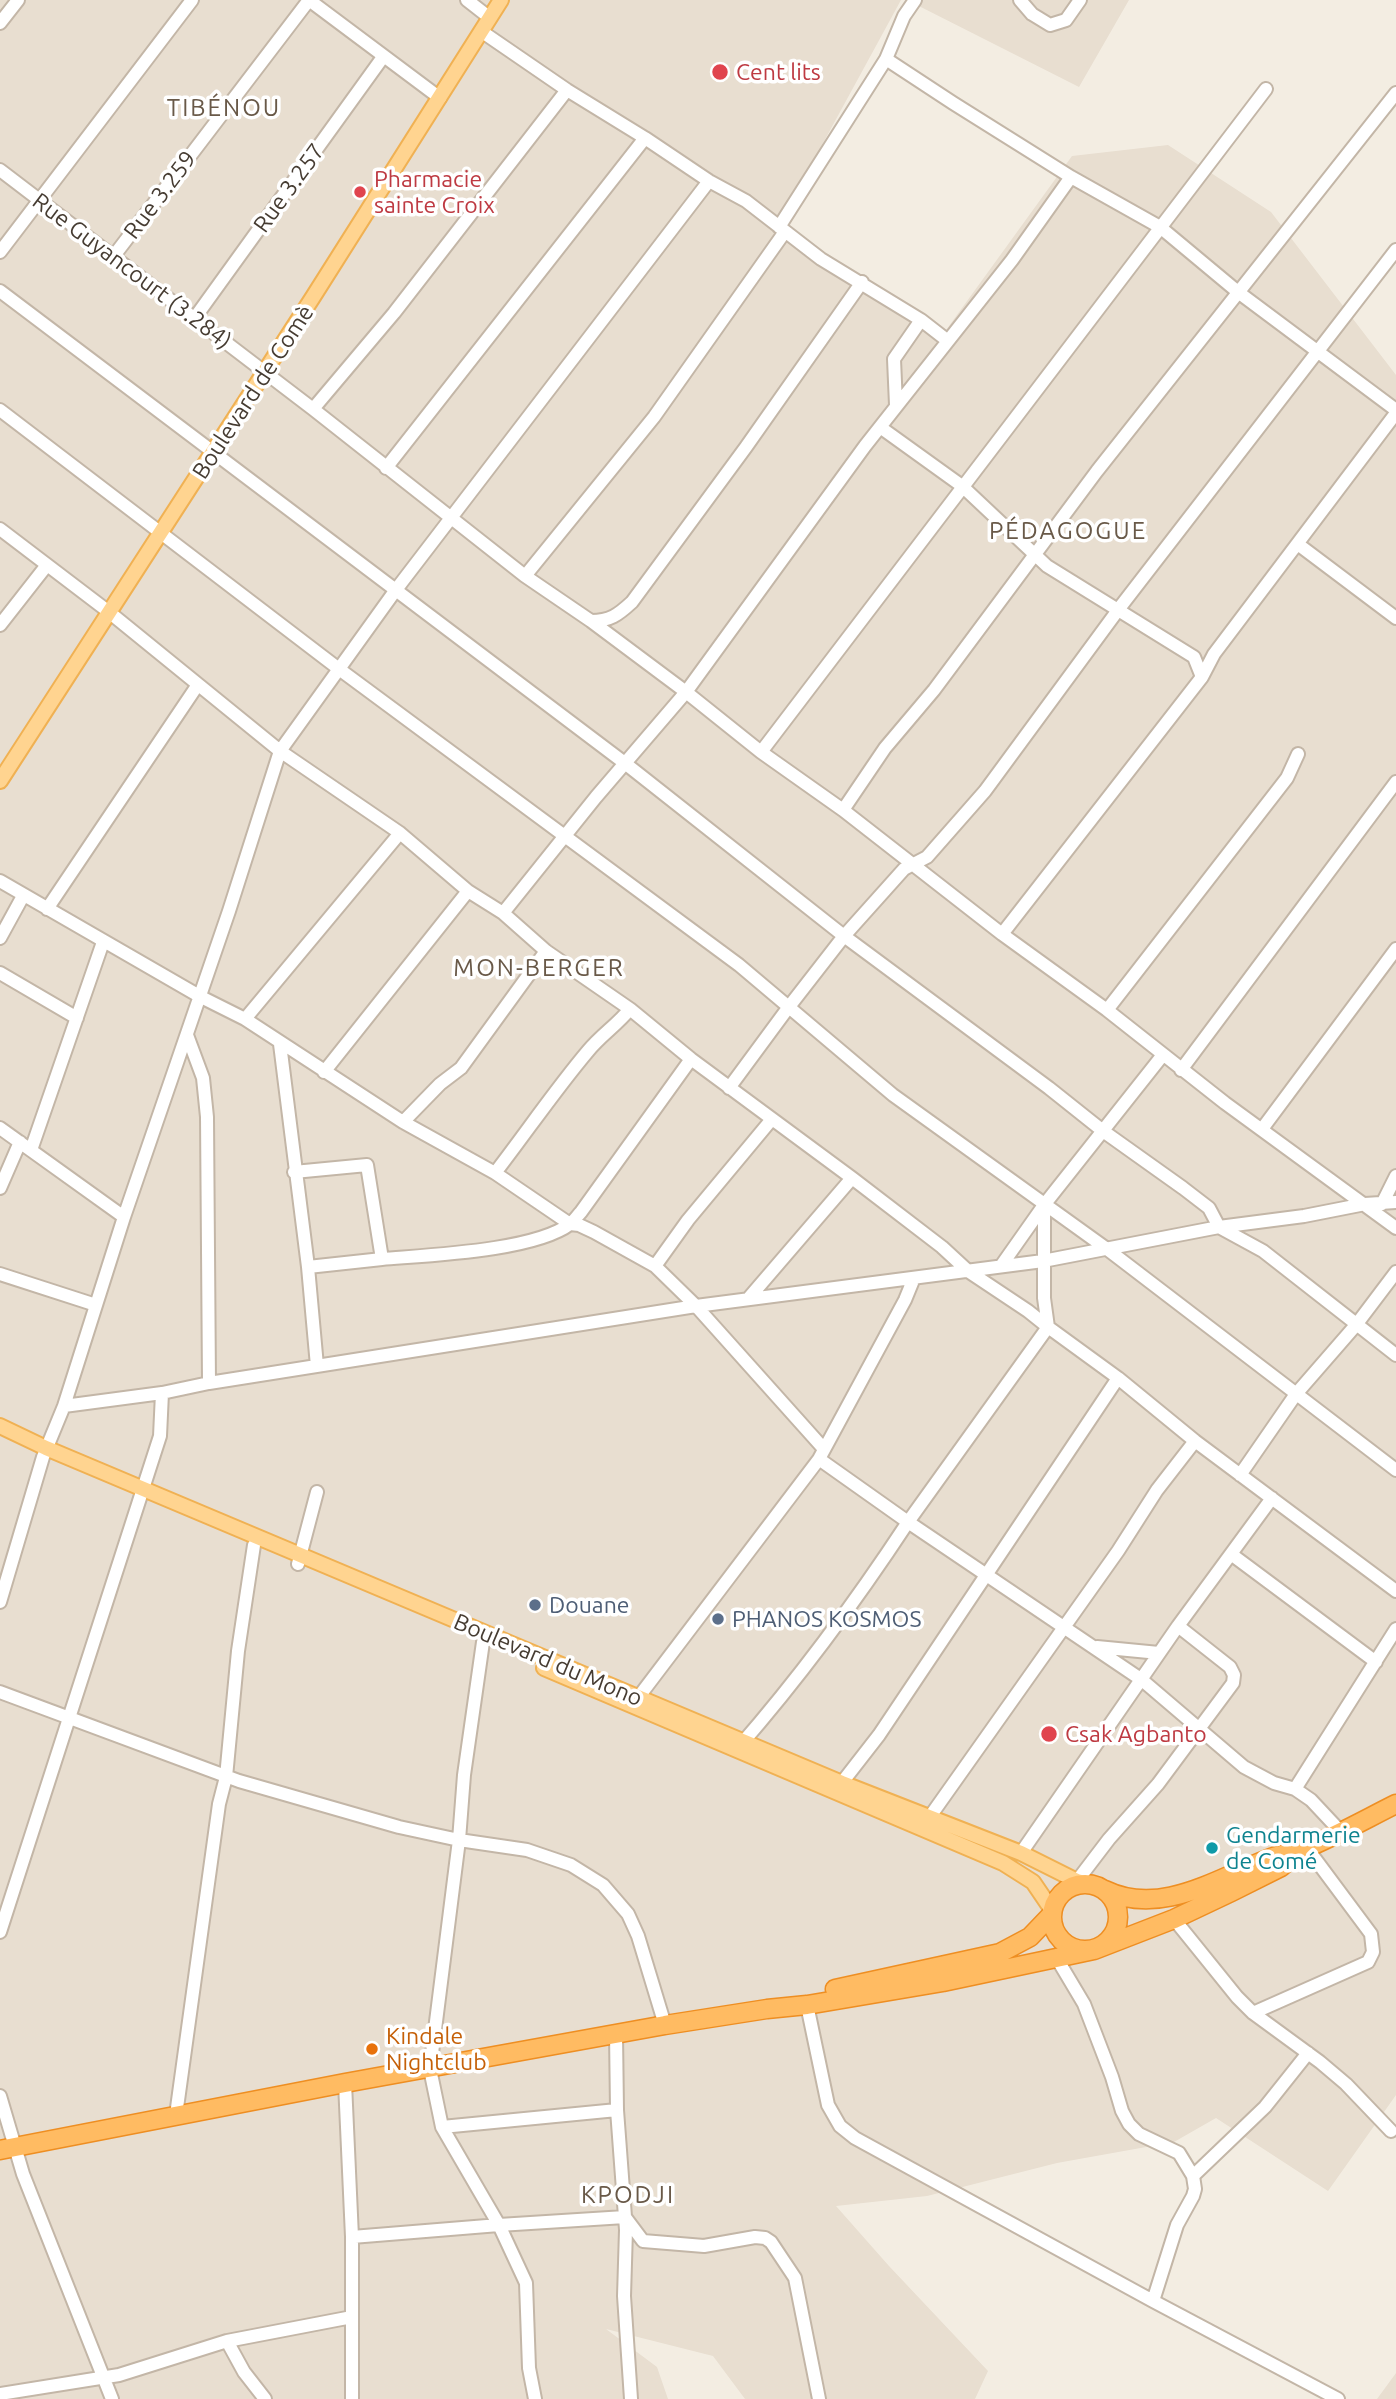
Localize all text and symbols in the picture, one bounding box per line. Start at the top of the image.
place label: Cent lits [736,58,821,86]
marker: Cent lits [710,62,730,82]
district label: TIBÉNOU [168,94,280,122]
street label: Rue 3.257 [248,138,330,238]
street label: Rue 3.259 [118,146,202,244]
place label: Pharmacie sainte Croix [374,165,495,219]
marker: Pharmacie sainte Croix [352,184,368,200]
street label: Rue Guyancourt (3.284) [27,187,237,355]
street label: Boulevard de Comè [186,300,320,484]
district label: PÉDAGOGUE [990,517,1146,545]
district label: MON-BERGER [455,954,623,982]
place label: Douane [549,1591,629,1619]
marker: Douane [527,1597,543,1613]
place label: PHANOS KOSMOS [732,1605,921,1633]
street label: Boulevard du Mono [450,1608,646,1712]
marker: PHANOS KOSMOS [710,1611,726,1627]
place label: Csak Agbanto [1065,1720,1207,1748]
marker: Csak Agbanto [1039,1724,1059,1744]
place label: Gendarmerie de Comé [1226,1821,1361,1875]
marker: Gendarmerie de Comé [1204,1840,1220,1856]
place label: Kindale Nightclub [386,2022,487,2076]
marker: Kindale Nightclub [364,2041,380,2057]
district label: KPODJI [582,2181,674,2209]

